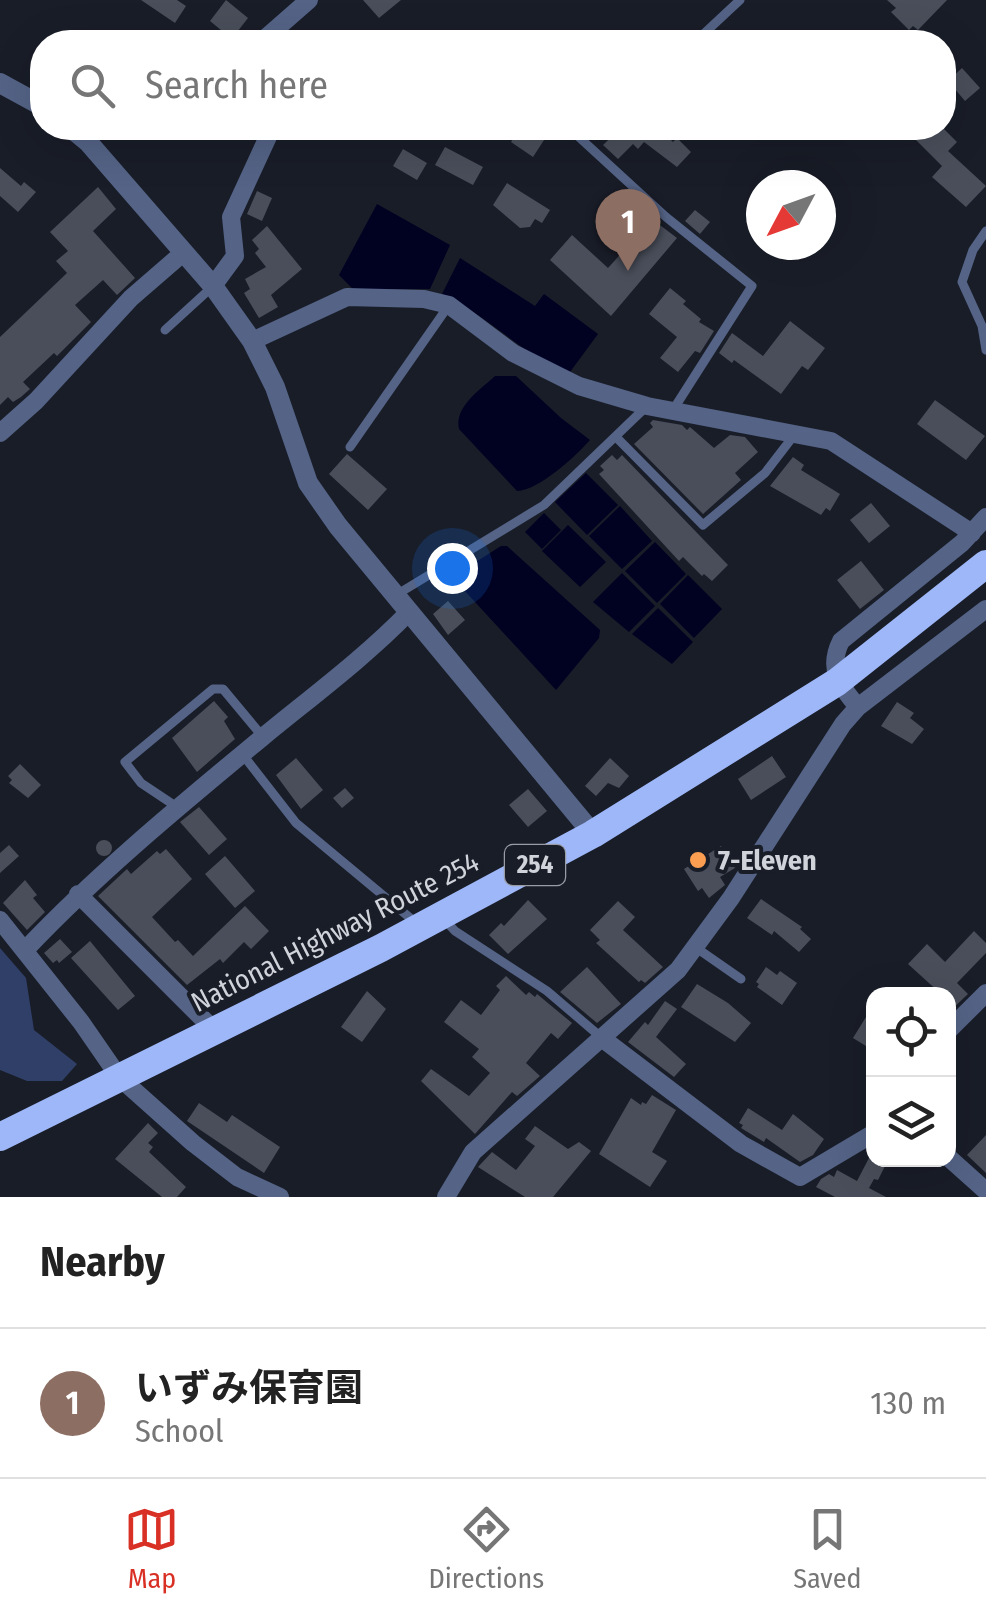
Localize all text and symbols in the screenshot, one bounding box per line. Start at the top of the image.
search box [30,30,956,140]
icon: search [65,58,120,113]
text: Search here [145,62,328,108]
north arrow [746,170,836,260]
pin: 1 [596,188,660,271]
your location [427,543,478,594]
place label: 7-Eleven [718,844,817,877]
street label: National Highway Route 254 [186,845,484,1019]
road number: 254 [505,845,565,885]
marker: 7-Eleven [687,849,709,871]
map controls [866,987,956,1167]
button: locate [866,987,956,1077]
button: layers [866,1077,956,1167]
text: Nearby [40,1237,165,1287]
text: いずみ保育園 [135,1365,363,1411]
text: 1 [66,1384,79,1422]
text: 130 m [870,1384,946,1422]
text: School [135,1412,224,1450]
tab: Map [124,1502,179,1595]
tab: Directions [428,1502,544,1595]
tab: Saved [793,1502,862,1595]

